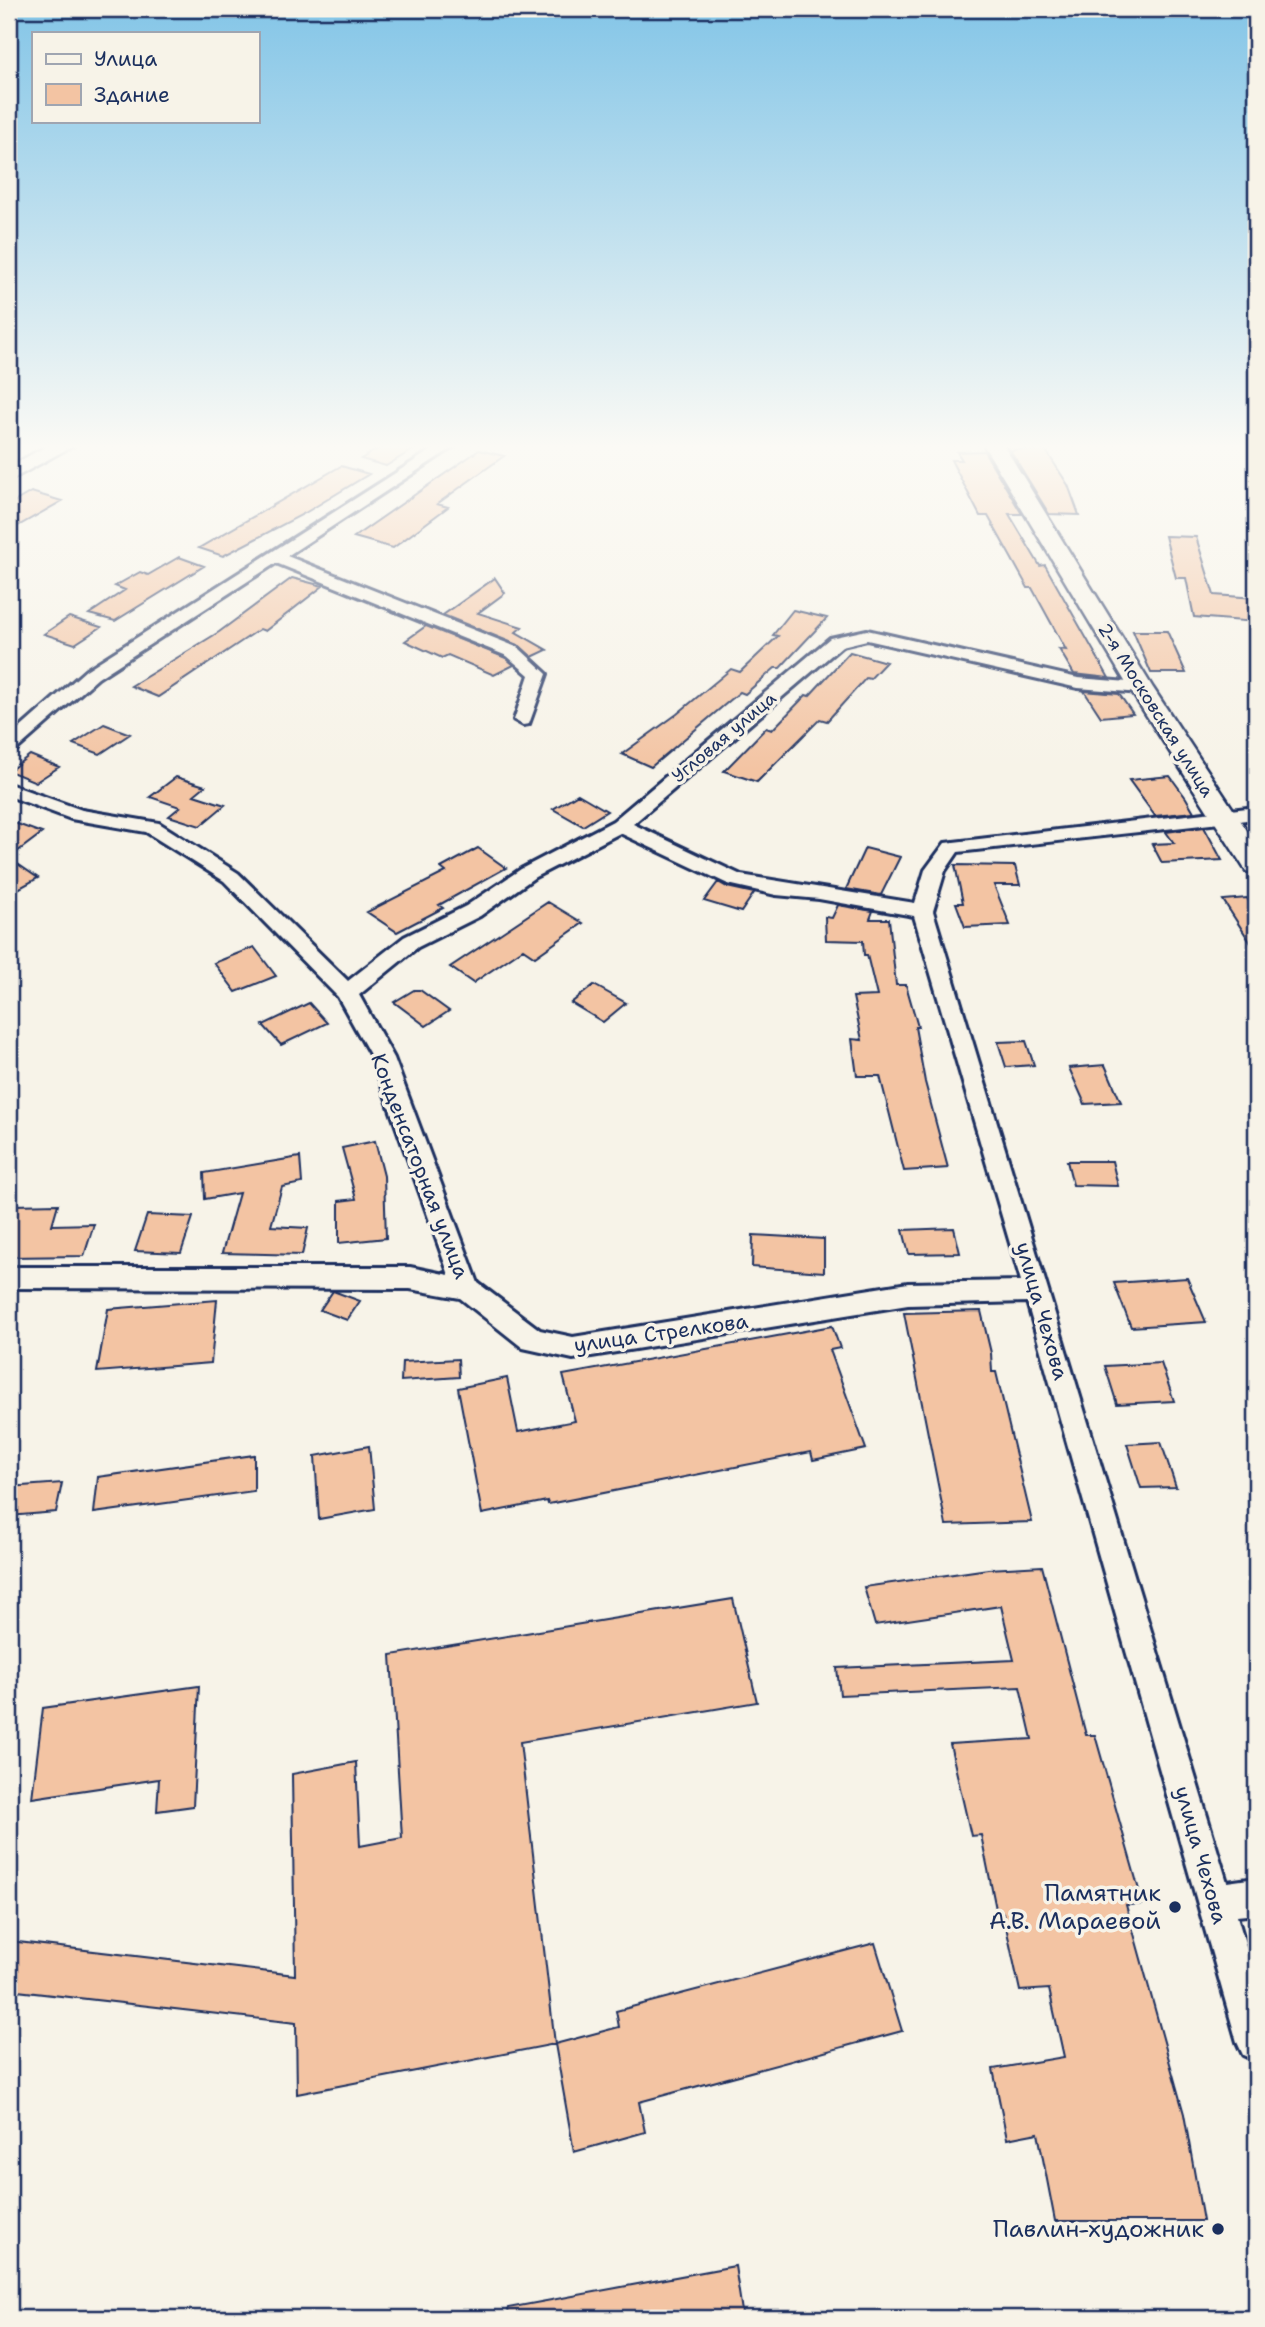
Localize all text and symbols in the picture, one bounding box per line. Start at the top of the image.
legend [32,32,259,122]
text: Улица [94,45,157,73]
text: Здание [94,81,170,109]
street label: 2-я Московская улица [1093,618,1219,802]
street label: Угловая улица [667,686,781,788]
street label: Конденсаторная улица [364,1049,476,1283]
street label: улица Чехова [1009,1239,1075,1383]
street label: улица Стрелкова [572,1307,750,1359]
street label: улица Чехова [1168,1783,1234,1927]
place label: Памятник А.В. Мараевой [989,1877,1161,1937]
marker: Памятник А.В. Мараевой [1167,1899,1183,1915]
place label: Павлин-художник [993,2213,1204,2245]
marker: Павлин-художник [1210,2221,1226,2237]

